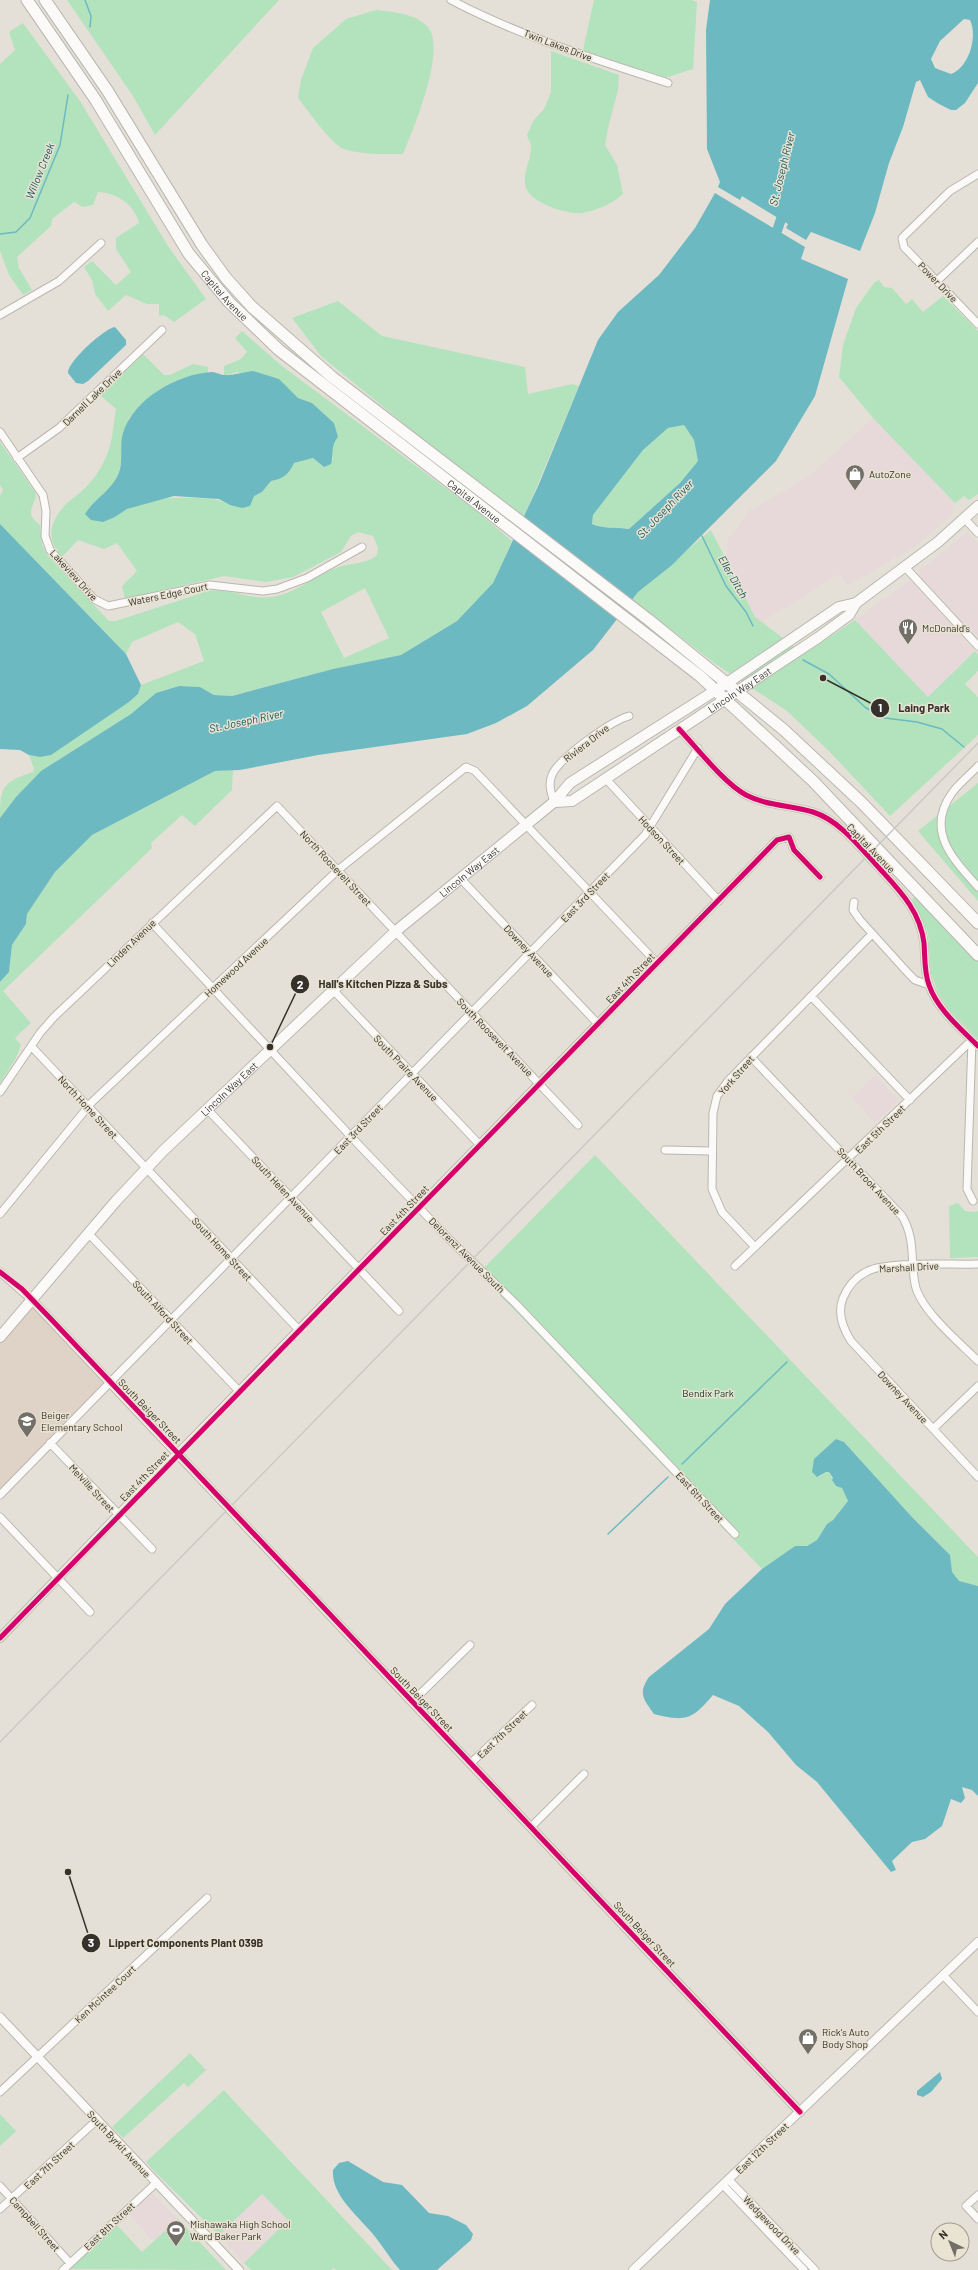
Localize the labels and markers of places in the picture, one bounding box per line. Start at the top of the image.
shop icon: AutoZone [844,463,866,491]
place label: AutoZone [869,468,911,480]
restaurant icon: McDonald's [897,617,919,645]
place label: McDonald's [922,622,970,634]
callout: Laing Park [870,696,958,719]
callout: Hall's Kitchen Pizza & Subs [290,973,455,996]
place label: Beiger Elementary School [41,1409,122,1433]
school or university icon: Beiger Elementary School [16,1410,38,1438]
callout: Lippert Components Plant 039B [81,1931,272,1954]
place label: Rick's Auto Body Shop [822,2026,869,2050]
shop icon: Rick's Auto Body Shop [797,2027,819,2055]
place label: Mishawaka High School Ward Baker Park [190,2218,291,2242]
sports icon: Mishawaka High School Ward Baker Park [165,2219,187,2247]

